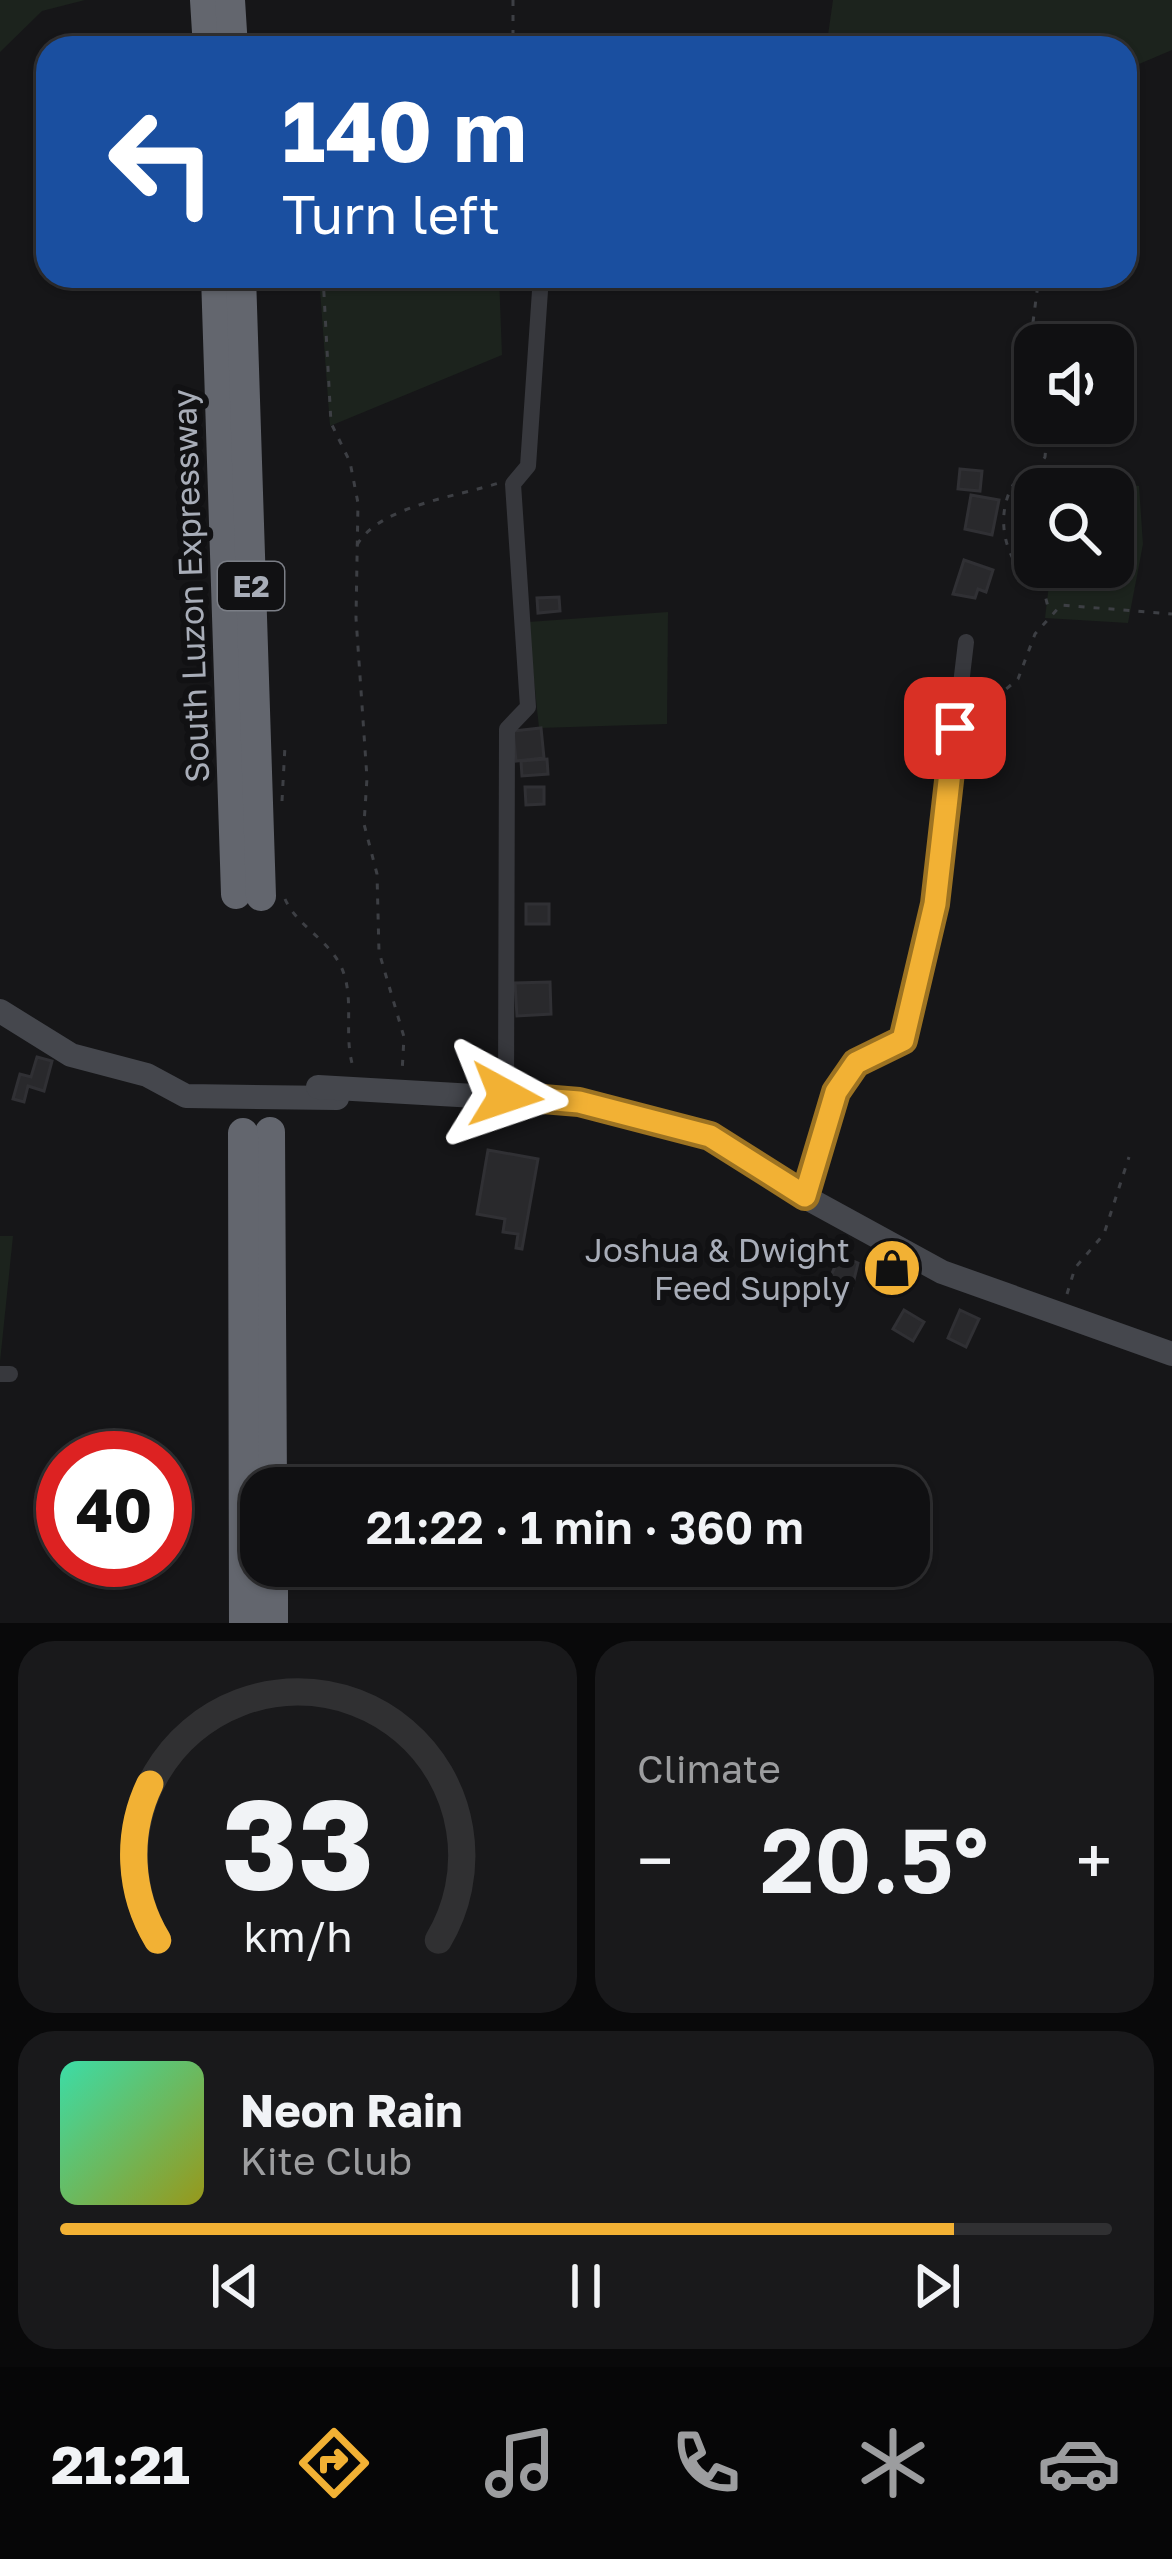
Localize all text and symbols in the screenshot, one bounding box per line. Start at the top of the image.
text: 140 m [282,80,527,180]
icon: left [84,84,240,240]
text: Turn left [282,181,500,246]
map controls [1014,324,1134,588]
button: sound [1014,324,1134,444]
street label: South Luzon Expressway [164,389,216,783]
button: search [1014,468,1134,588]
road number: E2 [218,562,284,610]
pin [904,677,1006,779]
icon: arrive [922,695,988,761]
position arrow [443,1033,569,1159]
place label: Joshua & Dwight Feed Supply [585,1230,850,1307]
shop icon: Joshua & Dwight Feed Supply [861,1237,923,1299]
speed limit sign: 40 [36,1431,192,1587]
text: 21:22 · 1 min · 360 m [366,1500,804,1554]
text: Climate [637,1745,781,1792]
text: 33 [221,1767,374,1916]
text: 20.5° [760,1805,989,1913]
text: − [637,1820,673,1900]
text: + [1076,1820,1112,1900]
text: km/h [243,1910,352,1961]
text: Neon Rain [240,2083,463,2137]
text: Kite Club [240,2137,412,2184]
icon: previous [202,2253,268,2319]
icon: pause [553,2253,619,2319]
icon: next [904,2253,970,2319]
icon: directions [292,2421,376,2505]
icon: music [478,2421,562,2505]
icon: phone [664,2421,748,2505]
icon: climate [851,2421,935,2505]
icon: car [1037,2421,1121,2505]
text: 21:21 [51,2431,190,2496]

